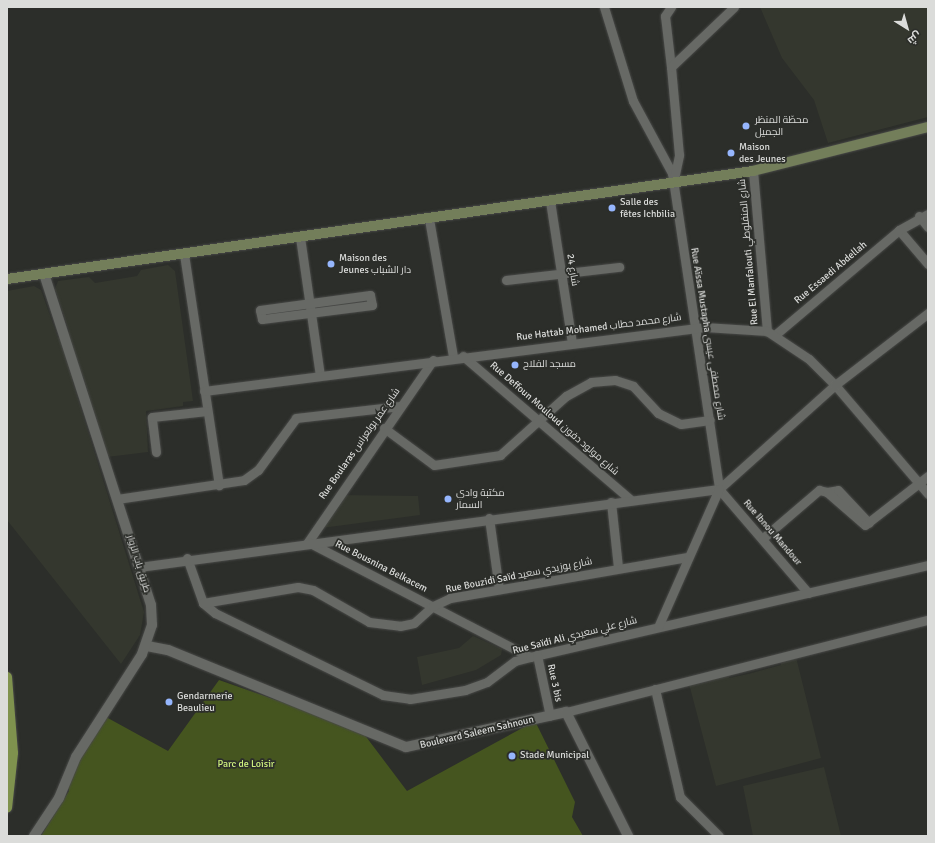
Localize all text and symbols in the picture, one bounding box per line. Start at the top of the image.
north arrow [887,8,927,48]
text: ش [905,29,924,47]
place label: محطّة المنظر الجميل [755,114,809,138]
marker: محطّة المنظر الجميل [740,120,752,132]
place label: Maison des Jeunes [739,141,786,164]
marker: Maison des Jeunes [726,148,736,158]
street label: Rue El Manfalouti شارع المنفلوطي [737,179,761,325]
place label: Salle des fêtes Ichbilia [620,196,675,220]
marker: Salle des fêtes Ichbilia [607,203,617,213]
street label: Rue Essaedi Abdellah [792,239,870,307]
street label: Rue Aïssa Mustapha شارع مصطفى عيسى [687,247,727,421]
place label: Maison des Jeunes دار الشباب [339,252,411,276]
street label: شارع 24 [564,253,580,287]
marker: Maison des Jeunes دار الشباب [326,259,336,269]
street label: Rue Hattab Mohamed شارع محمد حطاب [516,312,682,344]
place label: مسجد الفلاح [523,359,576,371]
street label: Rue Deffoun Mouloud شارع مولود دفون [487,360,621,478]
marker: مسجد الفلاح [510,360,520,370]
street label: Rue Boularas شارع عمر بولعراس [317,386,403,502]
place label: مكتبة وادي السمار [456,487,505,510]
marker: مكتبة وادي السمار [443,494,453,504]
street label: Rue Ibnou Mandour [740,498,804,568]
street label: طريق باب الزوار [123,534,153,594]
street label: Rue Bousnina Belkacem [333,538,429,596]
street label: Rue Bouzidi Saïd شارع بوزيدي سعيد [445,556,593,596]
street label: Rue Saïdi Ali شارع علي سعيدي [512,615,638,657]
street label: Rue 3 bis [544,663,564,703]
place label: Gendarmerie Beaulieu [177,690,232,714]
marker: Gendarmerie Beaulieu [164,697,174,707]
street label: Boulevard Saleem Sahnoun [419,714,535,752]
place label: Stade Municipal [520,750,589,762]
marker: Stade Municipal [507,751,517,761]
park label: Parc de Loisir [217,759,275,771]

